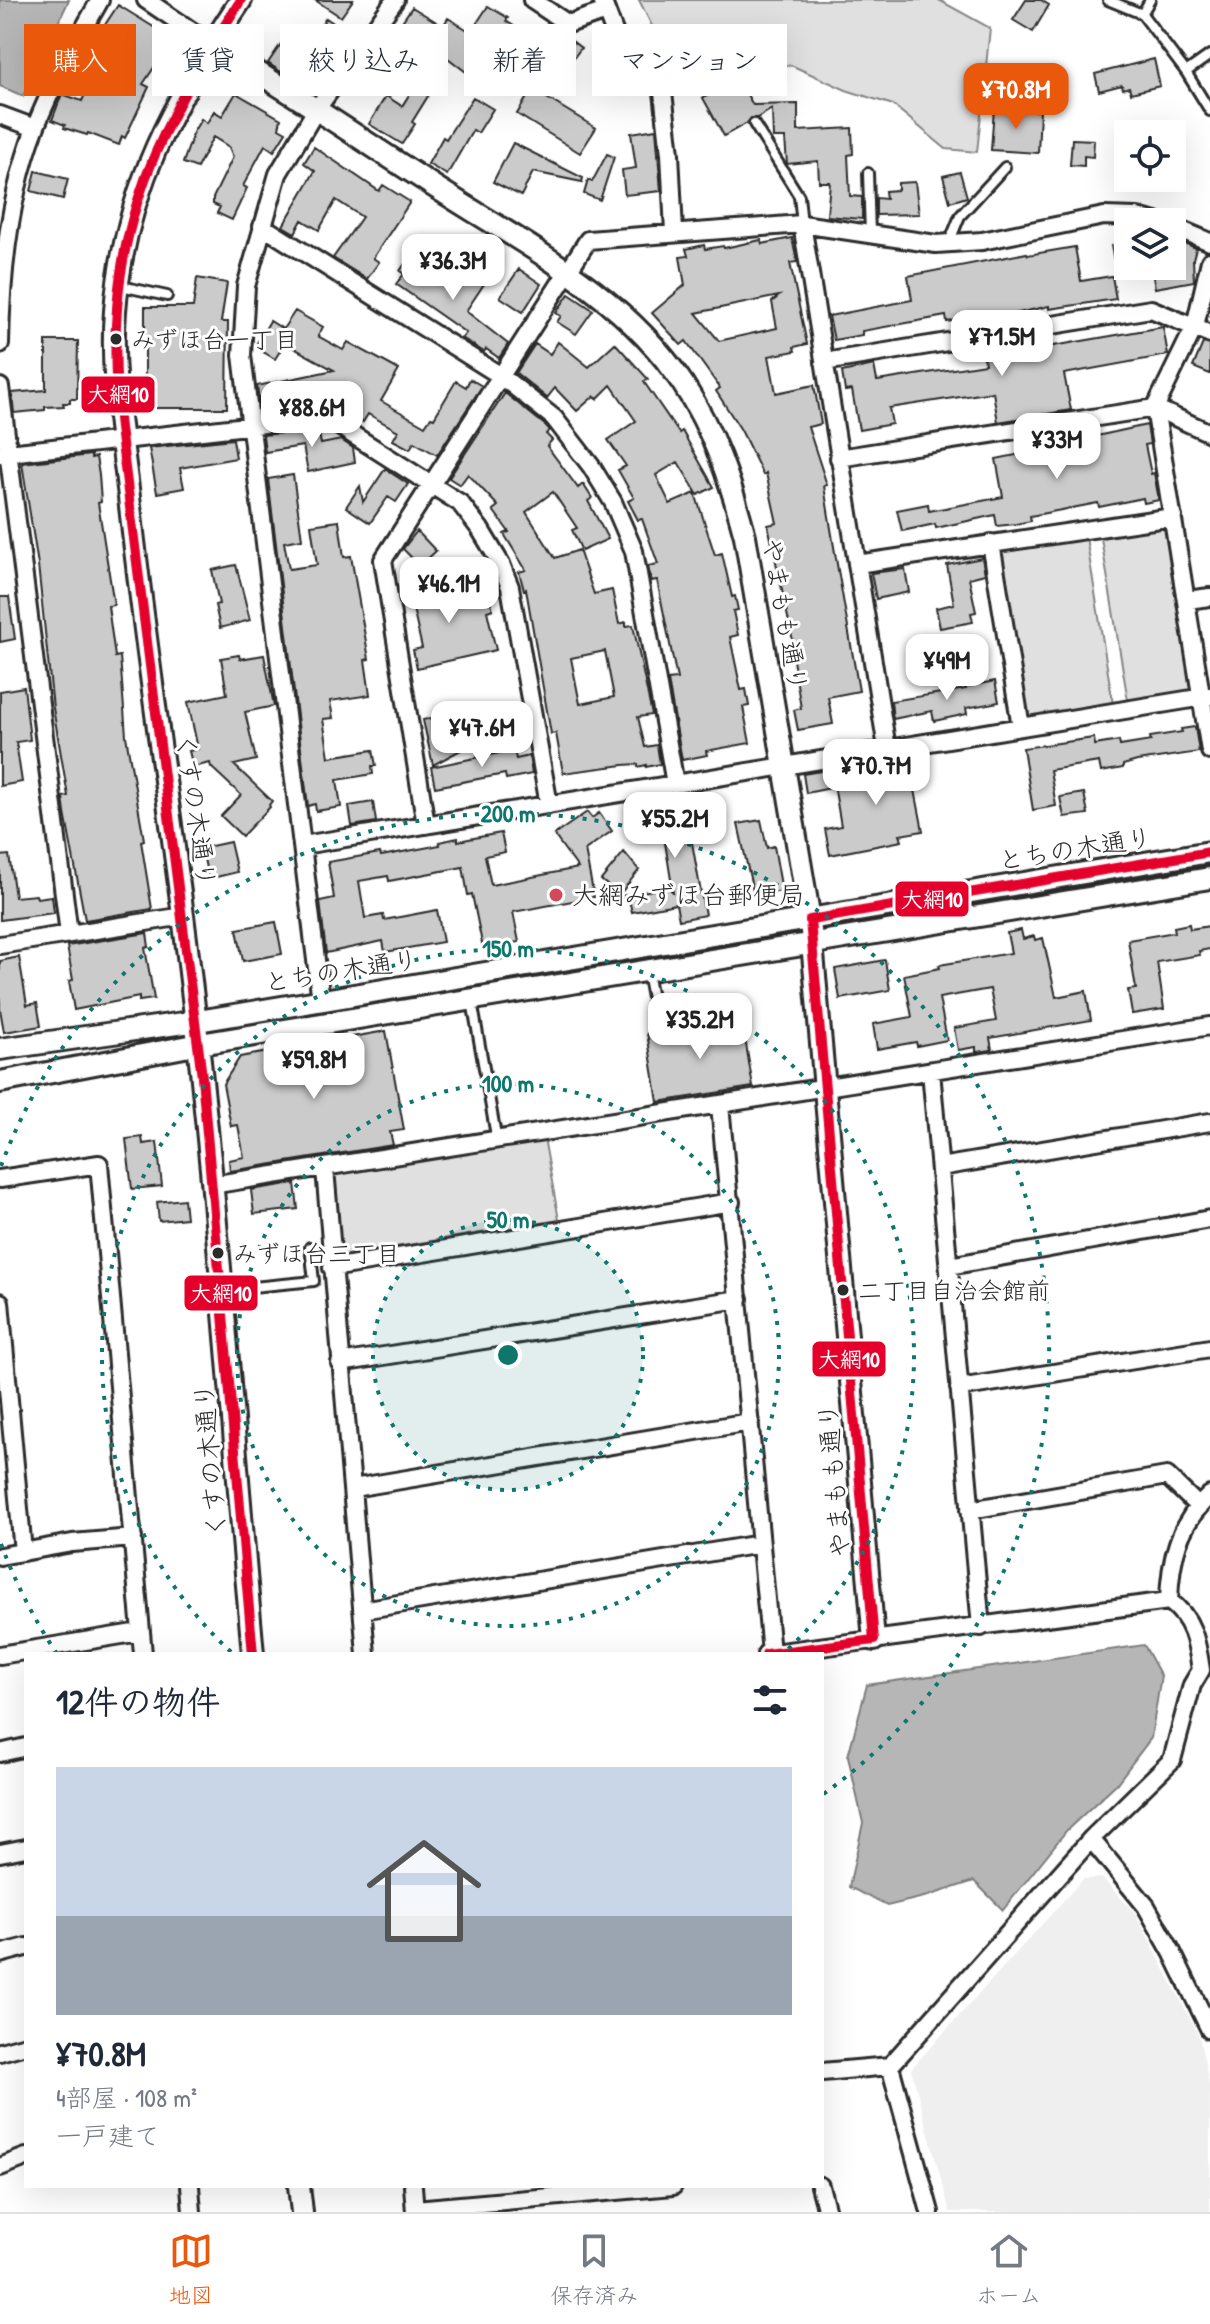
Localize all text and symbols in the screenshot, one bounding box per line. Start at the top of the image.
chip: 購入 [24,24,136,96]
chip: 賃貸 [152,24,264,96]
chip: 絞り込み [280,24,448,96]
chip: 新着 [464,24,576,96]
chip: マンション [592,24,787,96]
pin: ¥70.8M [951,63,1081,131]
text: ¥70.8M [982,71,1050,106]
map controls [1114,120,1186,280]
button: locate [1114,120,1186,192]
button: layers [1114,208,1186,280]
pin: ¥36.3M [388,234,518,302]
text: ¥36.3M [420,242,486,277]
pin: ¥71.5M [937,310,1067,378]
text: ¥71.5M [969,318,1035,353]
place label: みずほ台一丁目 [131,323,298,355]
marker: みずほ台一丁目 [108,331,124,347]
line badge: 大網10 [80,375,156,414]
text: 大網10 [87,379,149,409]
pin: ¥88.6M [247,381,377,449]
text: ¥88.6M [279,389,345,424]
pin: ¥33M [1010,413,1104,481]
text: ¥33M [1032,421,1082,456]
street label: やまもも通り [755,535,816,695]
pin: ¥46.1M [384,557,514,625]
text: ¥46.1M [418,565,480,600]
pin: ¥49M [900,634,994,702]
text: ¥49M [924,642,970,677]
pin: ¥47.6M [417,701,547,769]
text: ¥47.6M [449,709,515,744]
street label: くすの木通り [168,730,225,890]
pin: ¥70.7M [811,739,941,807]
text: ¥70.7M [841,747,911,782]
pin: ¥55.2M [610,792,740,860]
text: 200 m [481,797,535,829]
text: ¥55.2M [641,800,709,835]
street label: とちの木通り [995,819,1155,878]
place label: 大網みずほ台郵便局 [572,877,805,912]
line badge: 大網10 [894,880,970,918]
text: 大網10 [901,884,963,914]
marker: 大網みずほ台郵便局 [547,886,565,904]
text: 150 m [482,932,534,964]
street label: とちの木通り [261,941,421,1000]
pin: ¥35.2M [635,993,765,1061]
text: ¥35.2M [666,1001,734,1036]
pin: ¥59.8M [249,1033,379,1101]
text: ¥59.8M [282,1041,346,1076]
text: 100 m [482,1067,534,1099]
text: 50 m [487,1203,529,1235]
place label: みずほ台三丁目 [233,1237,400,1269]
marker: みずほ台三丁目 [210,1245,226,1261]
line badge: 大網10 [183,1274,259,1312]
place label: 二丁目自治会館前 [858,1274,1050,1306]
text: 大網10 [190,1278,252,1308]
marker: 二丁目自治会館前 [835,1282,851,1298]
line badge: 大網10 [811,1340,887,1378]
centre of rings [494,1341,522,1369]
text: 大網10 [818,1344,880,1374]
street label: くすの木通り [185,1381,234,1539]
street label: やまもも通り [809,1401,858,1559]
icon: filters [748,1678,792,1722]
text: 12件の物件 [56,1679,220,1725]
icon: home [352,1819,496,1963]
text: ¥70.8M [56,2031,146,2077]
text: 4部屋 · 108 m² [56,2080,197,2115]
text: 一戸建て [56,2118,160,2153]
tab: 地図 [169,2229,213,2310]
tab: 保存済み [550,2229,638,2310]
tab: ホーム [976,2229,1041,2310]

